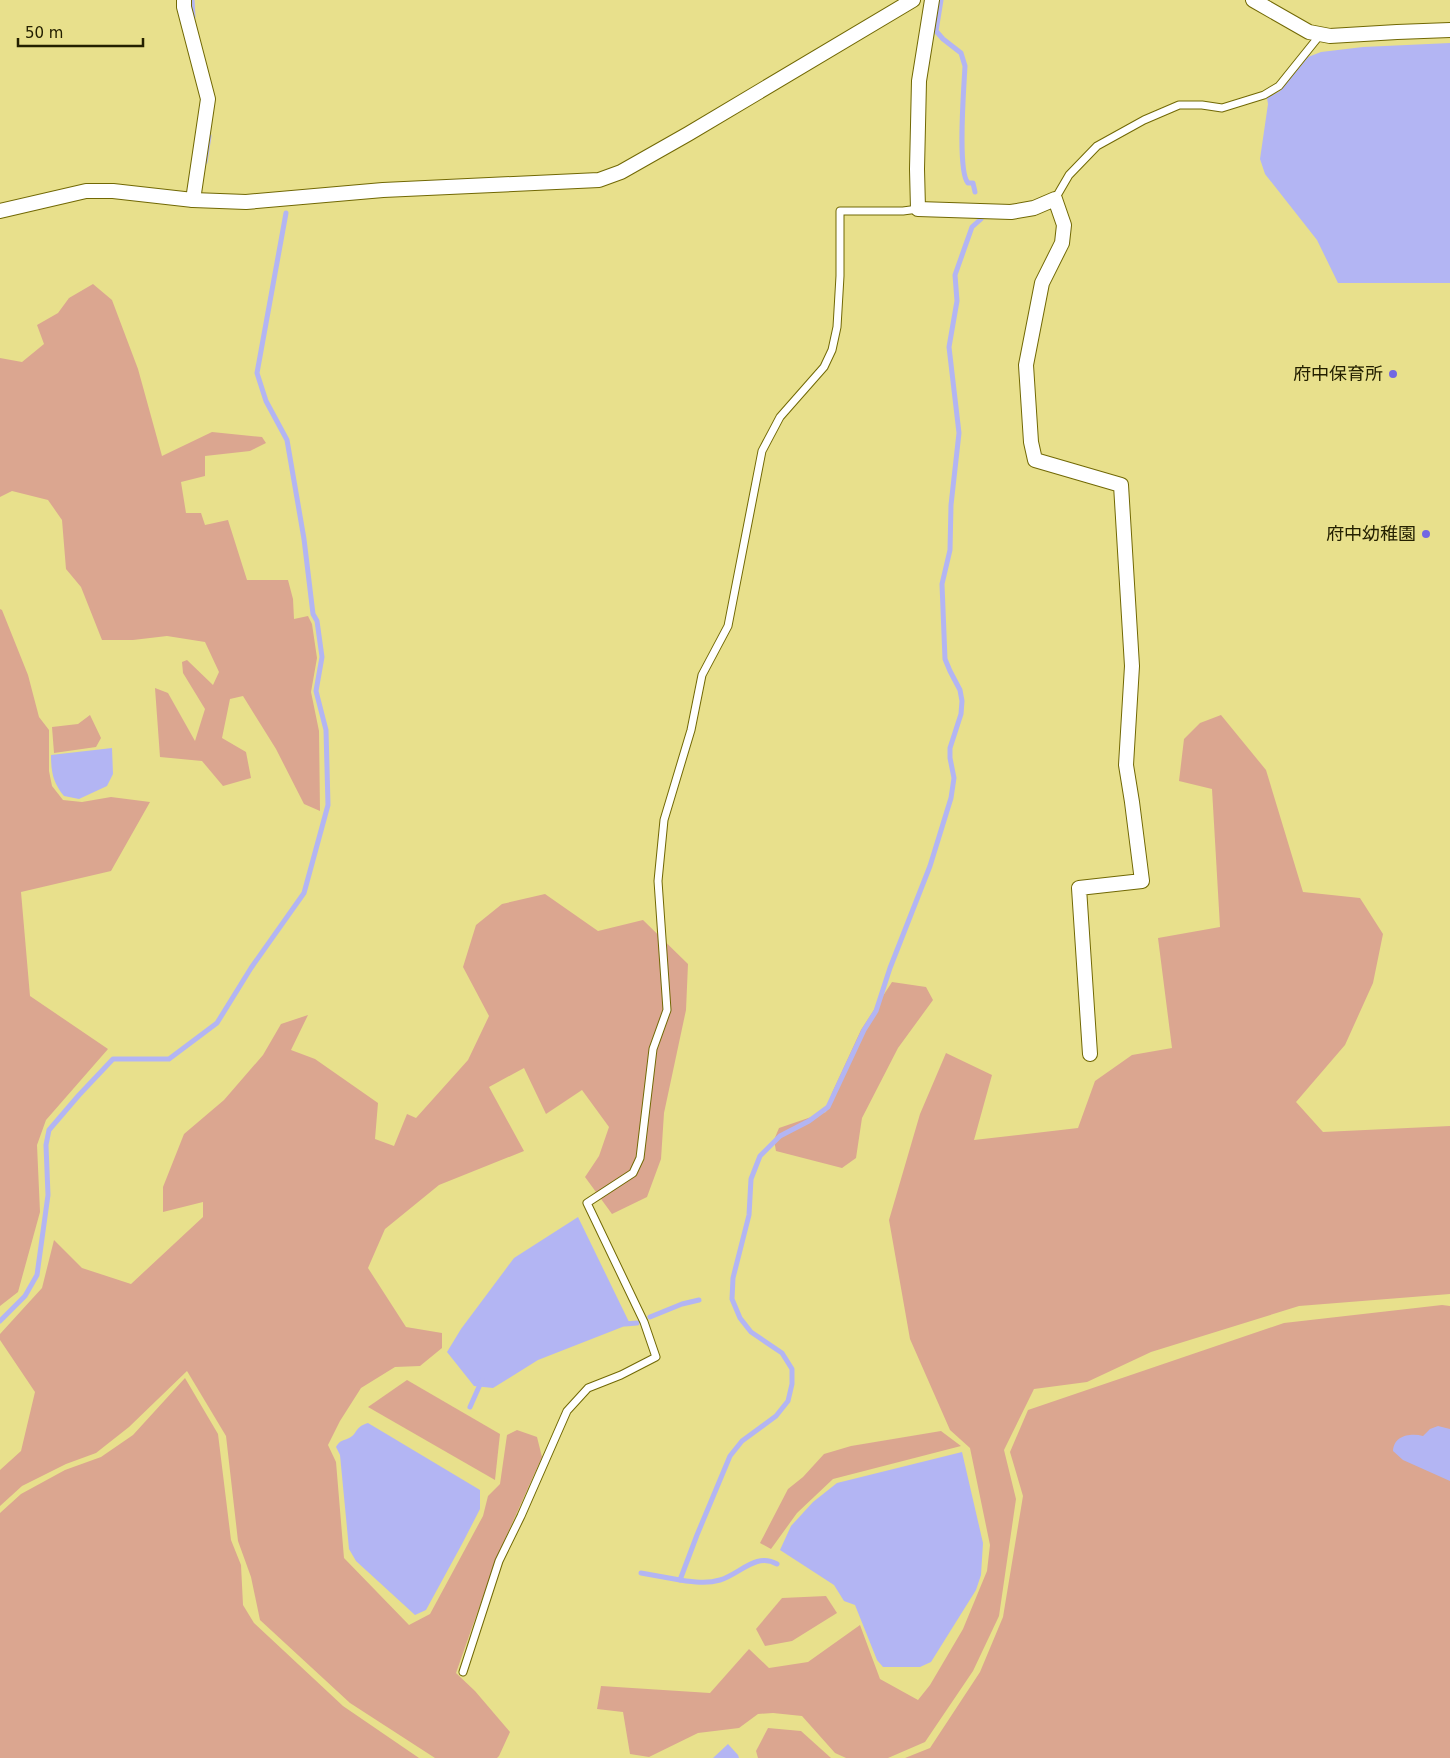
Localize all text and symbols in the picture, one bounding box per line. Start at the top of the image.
scale bar [18,15,142,47]
text: 50 m [25,24,63,42]
place label: 府中保育所 [1293,363,1383,384]
marker: 府中保育所 [1387,368,1399,380]
place label: 府中幼稚園 [1326,523,1416,544]
marker: 府中幼稚園 [1420,528,1432,540]

